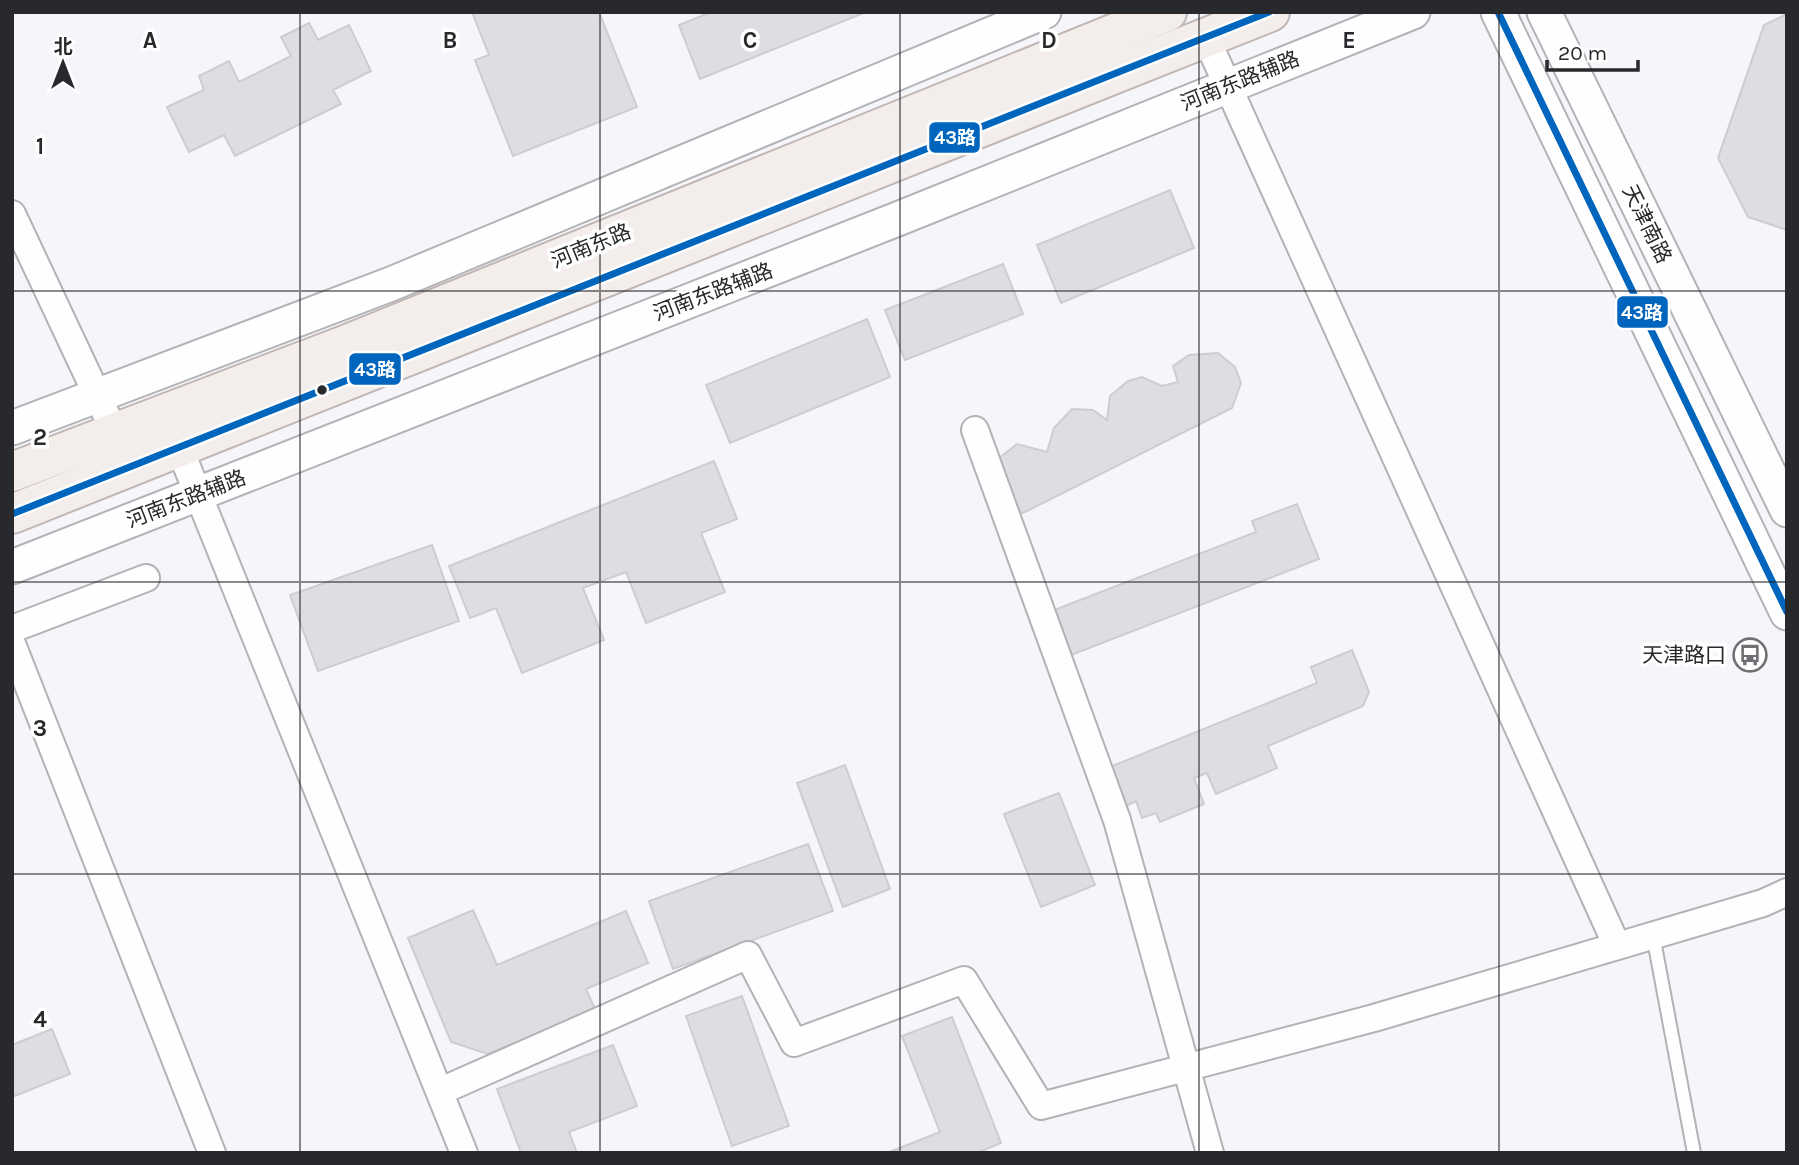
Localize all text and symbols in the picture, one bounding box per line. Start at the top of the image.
text: A [143,27,157,54]
text: B [443,27,457,54]
text: C [743,27,757,54]
text: D [1041,27,1057,54]
text: E [1342,27,1356,54]
north arrow [28,28,98,98]
scale bar [1547,28,1638,72]
text: 北 [53,36,73,58]
text: 20 m [1558,41,1607,65]
street label: 河南东路辅路 [1177,46,1303,116]
line badge: 43路 [928,121,981,154]
text: 43路 [934,127,976,149]
text: 1 [36,133,44,160]
street label: 天津南路 [1618,181,1676,267]
street label: 河南东路 [548,219,634,273]
street label: 河南东路辅路 [650,258,776,326]
line badge: 43路 [1616,295,1669,329]
text: 43路 [1621,302,1663,324]
line badge: 43路 [348,352,402,386]
text: 43路 [354,359,396,381]
unlabelled marker [315,383,329,397]
text: 2 [33,424,47,451]
street label: 河南东路辅路 [123,465,249,533]
bus stop icon: 天津路口 [1731,636,1769,674]
place label: 天津路口 [1642,643,1726,667]
text: 3 [33,715,47,742]
text: 4 [33,1006,47,1033]

